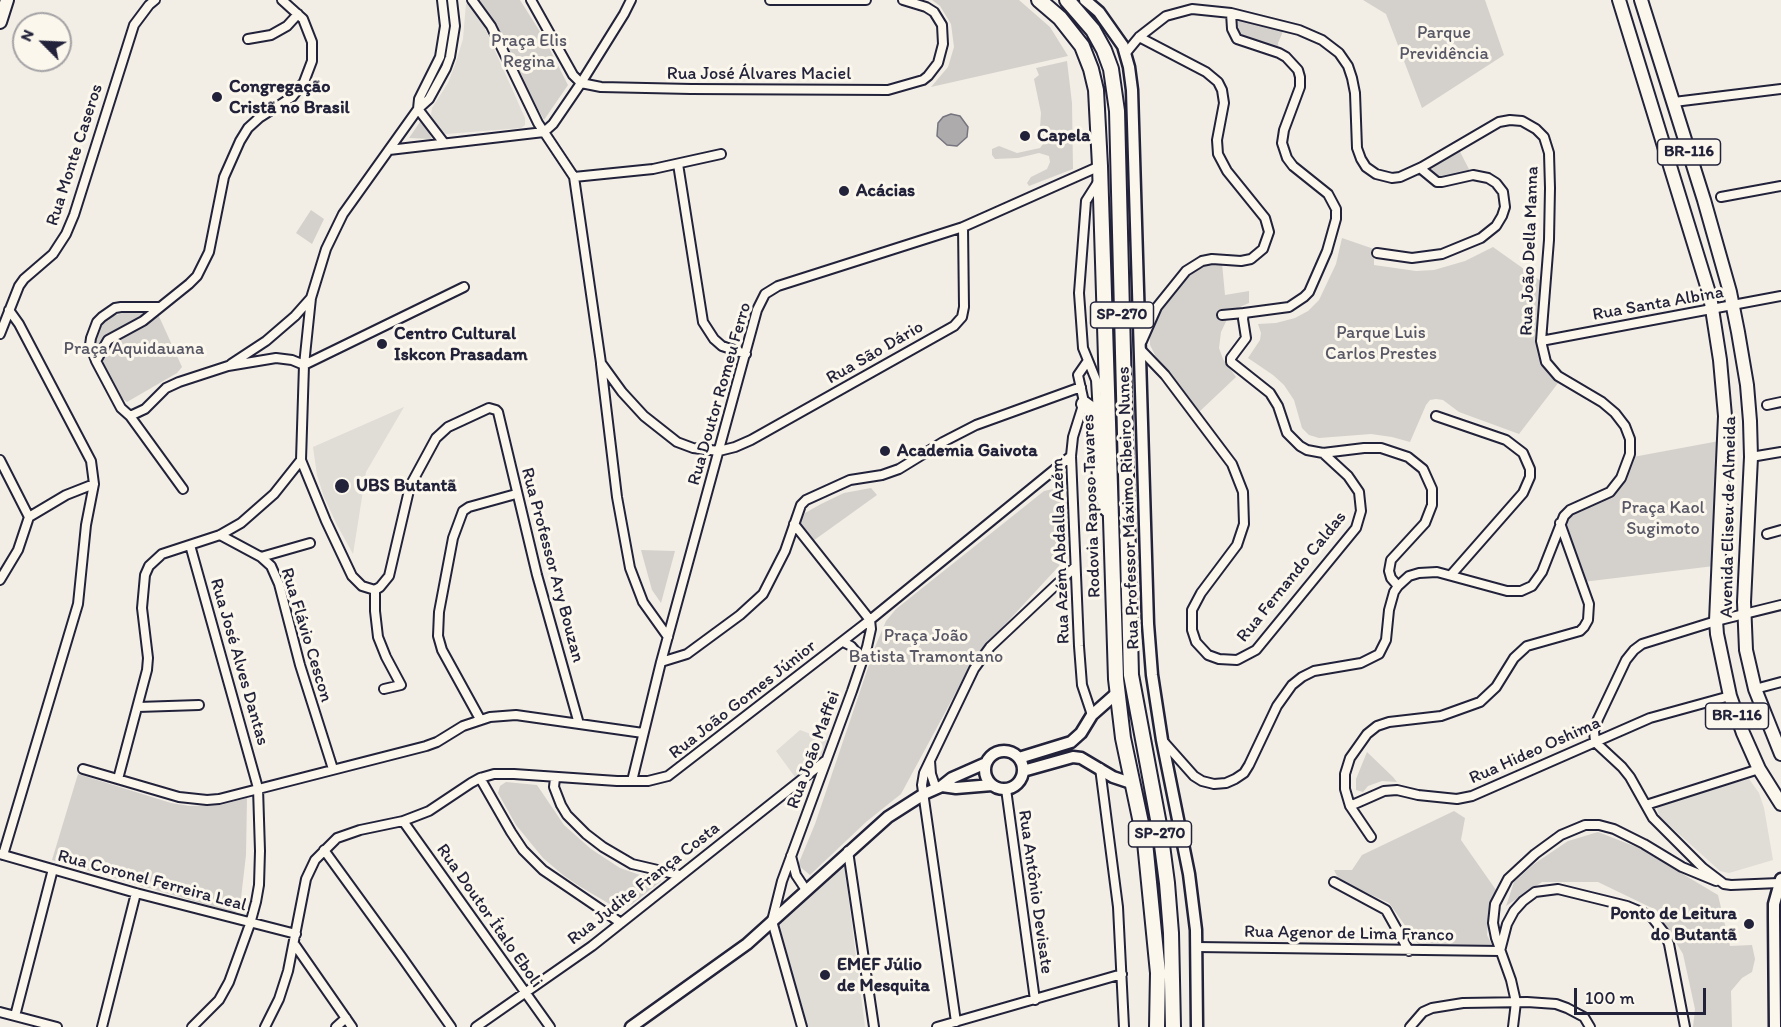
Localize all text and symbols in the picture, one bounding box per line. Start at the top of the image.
north arrow [12,12,72,72]
park label: Parque Previdência [1399,22,1489,64]
text: N [16,26,38,44]
park label: Praça Elis Regina [491,30,567,72]
street label: Rua José Álvares Maciel [667,63,851,85]
place label: Congregação Cristã no Brasil [229,76,350,118]
street label: Rua Monte Caseros [42,81,108,229]
marker: Congregação Cristã no Brasil [210,90,224,104]
place label: Capela [1037,125,1090,147]
marker: Capela [1018,129,1032,143]
road number: BR-116 [1658,139,1720,165]
street label: Rua João Della Manna [1516,166,1544,336]
place label: Acácias [856,180,915,202]
marker: Acácias [837,184,851,198]
street label: Rua Santa Albina [1591,282,1725,326]
street label: Rua Doutor Romeu Ferro [684,300,756,488]
road number: SP-270 [1090,302,1154,328]
street label: Rua São Dário [823,316,927,390]
park label: Parque Luis Carlos Prestes [1325,322,1437,364]
place label: Centro Cultural Iskcon Prasadam [394,323,528,366]
marker: Centro Cultural Iskcon Prasadam [375,337,389,351]
park label: Praça Aquidauana [64,338,204,360]
street label: Rua Professor Máximo Ribeiro Nunes [1113,366,1145,650]
street label: Rodovia Raposo Tavares [1078,414,1106,598]
street label: Avenida Eliseu de Almeida [1716,416,1742,618]
place label: Academia Gaivota [897,440,1038,462]
marker: Academia Gaivota [878,444,892,458]
street label: Rua Azém Abdalla Azém [1047,457,1075,645]
street label: Rua Professor Ary Bouzan [516,465,588,665]
place label: UBS Butantã [356,475,457,497]
marker: UBS Butantã [333,477,351,495]
park label: Praça Kaol Sugimoto [1621,497,1705,540]
street label: Rua Fernando Caldas [1232,507,1352,647]
street label: Rua Flávio Cescon [275,565,337,705]
street label: Rua José Alves Dantas [205,576,273,748]
park label: Praça João Batista Tramontano [849,625,1003,668]
street label: Rua João Gomes Júnior [665,636,821,764]
street label: Rua João Maffei [783,688,845,812]
road number: BR-116 [1706,703,1768,729]
street label: Rua Hideo Oshima [1466,712,1604,790]
street label: Rua Antônio Devisate [1013,809,1057,975]
street label: Rua Judite França Costa [564,818,724,950]
road number: SP-270 [1128,821,1192,847]
street label: Rua Doutor Ítalo Eboli [431,840,547,992]
street label: Rua Coronel Ferreira Leal [55,845,249,917]
place label: Ponto de Leitura do Butantã [1610,903,1737,946]
marker: Ponto de Leitura do Butantã [1742,917,1756,931]
street label: Rua Agenor de Lima Franco [1244,921,1454,947]
place label: EMEF Júlio de Mesquita [837,954,930,996]
marker: EMEF Júlio de Mesquita [818,968,832,982]
scale bar [1577,976,1709,1014]
text: 100 m [1585,987,1635,1009]

